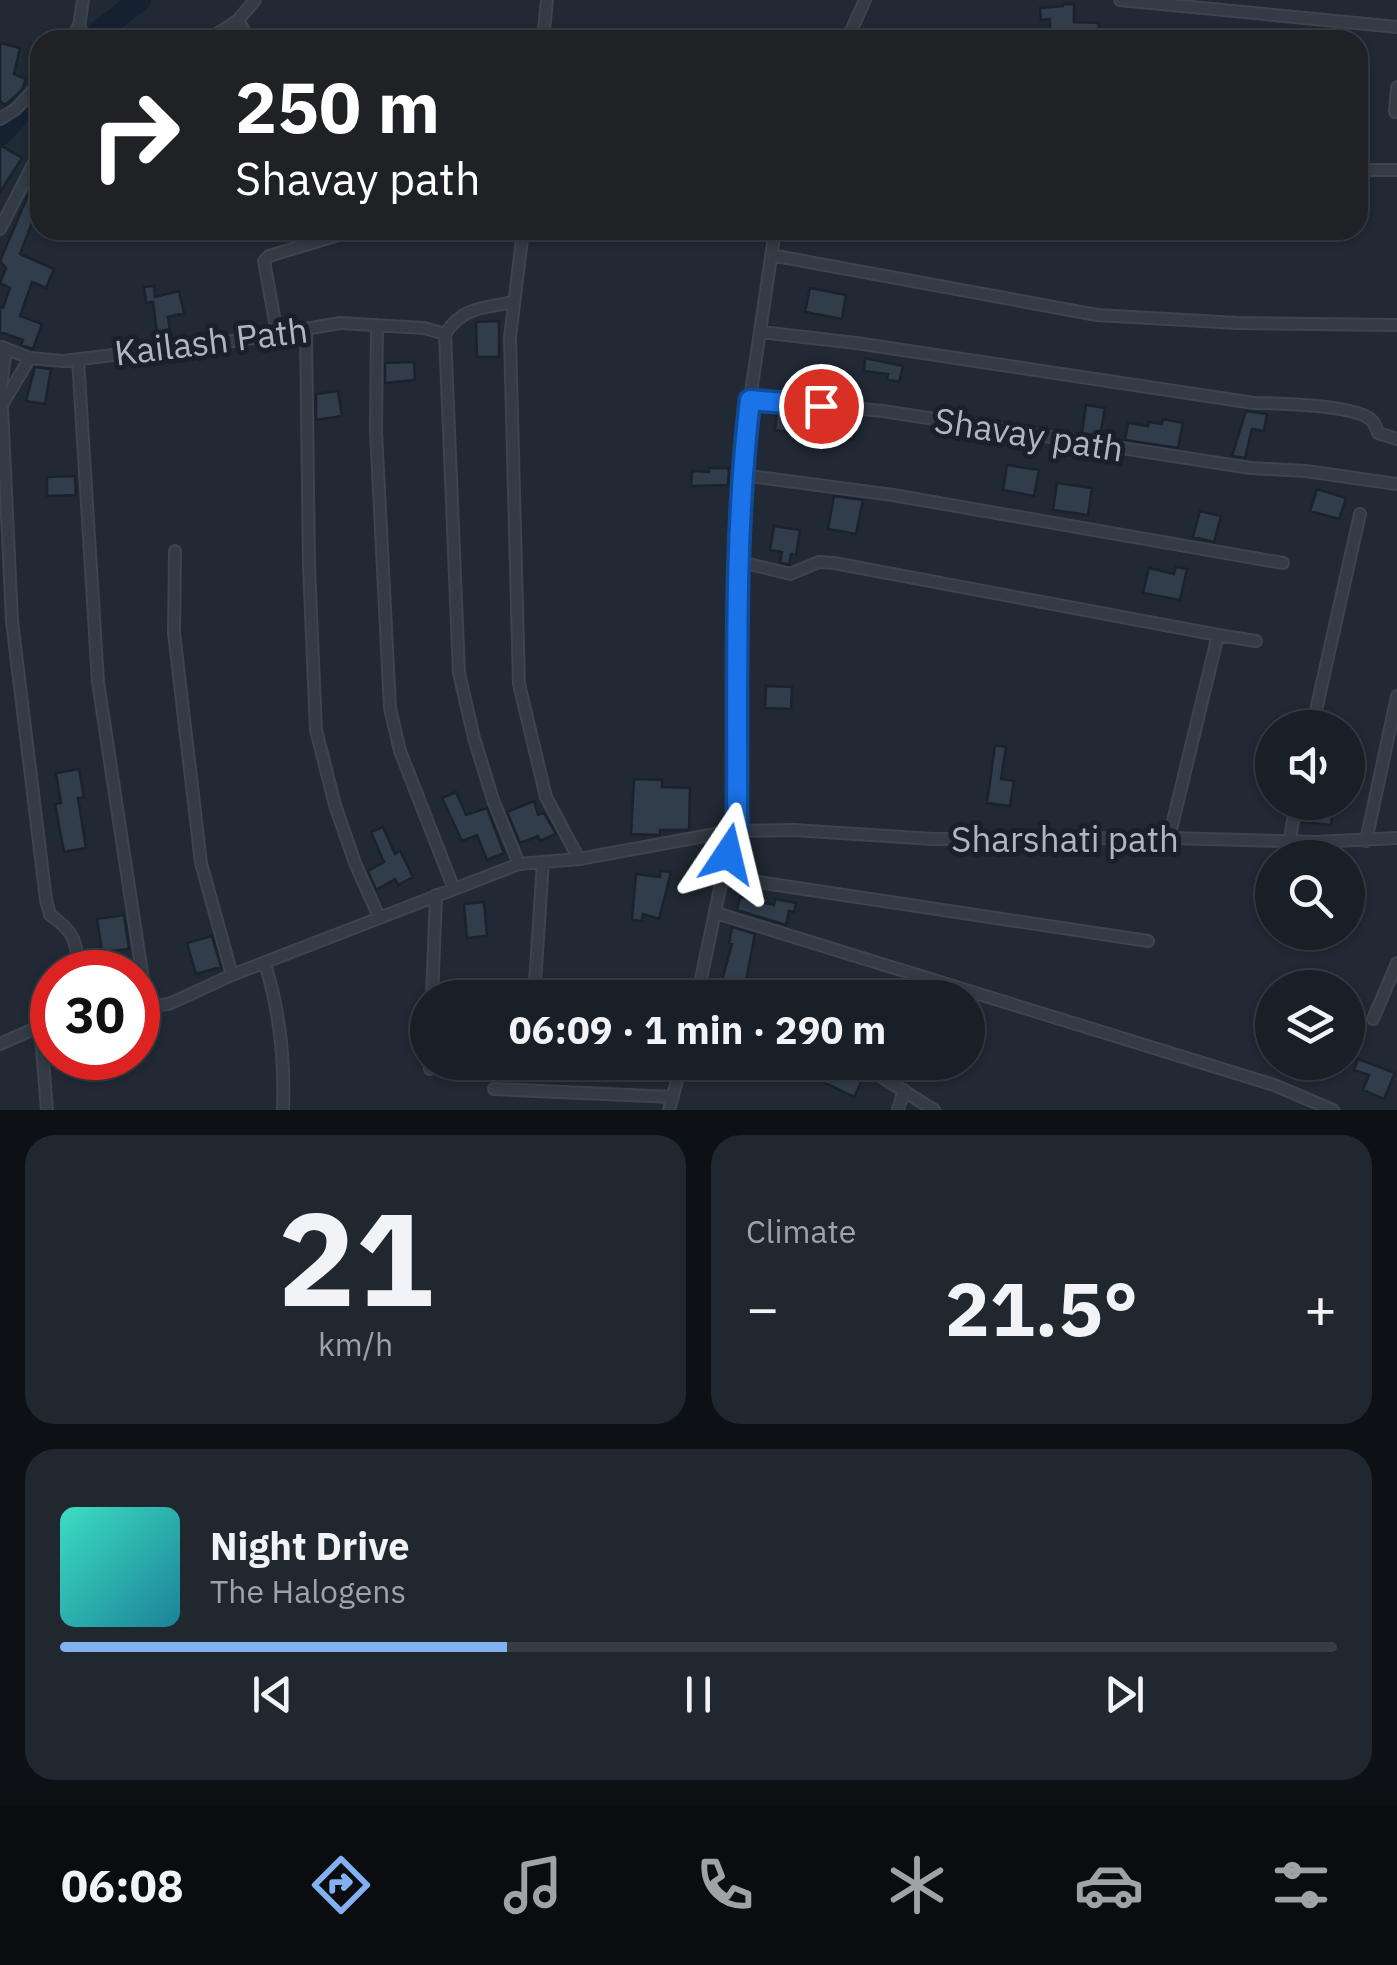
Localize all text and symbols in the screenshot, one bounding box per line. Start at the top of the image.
text: 250 m [235,61,440,152]
icon: right [70,70,200,200]
text: Shavay path [235,149,480,207]
street label: Kailash Path [112,306,310,376]
pin [779,364,864,449]
icon: arrive [794,379,849,434]
street label: Shavay path [931,396,1127,472]
map controls [1255,710,1365,1080]
button: sound [1255,710,1365,820]
position arrow [676,802,780,906]
street label: Sharshati path [951,816,1179,862]
button: search [1255,840,1365,950]
speed limit sign: 30 [30,950,160,1080]
button: layers [1255,970,1365,1080]
text: 06:09 · 1 min · 290 m [509,1005,886,1054]
text: 21 [277,1173,434,1342]
text: Climate [746,1210,856,1252]
text: 21.5° [945,1259,1138,1357]
text: − [746,1272,779,1343]
text: + [1304,1272,1337,1343]
text: km/h [318,1323,393,1365]
text: Night Drive [210,1521,410,1570]
text: The Halogens [210,1570,406,1612]
icon: previous [245,1667,300,1722]
icon: pause [671,1667,726,1722]
icon: next [1097,1667,1152,1722]
icon: directions [306,1850,376,1920]
icon: music [498,1850,568,1920]
icon: phone [690,1850,760,1920]
icon: climate [882,1850,952,1920]
icon: car [1074,1850,1144,1920]
icon: filters [1266,1850,1336,1920]
text: 06:08 [61,1856,184,1914]

